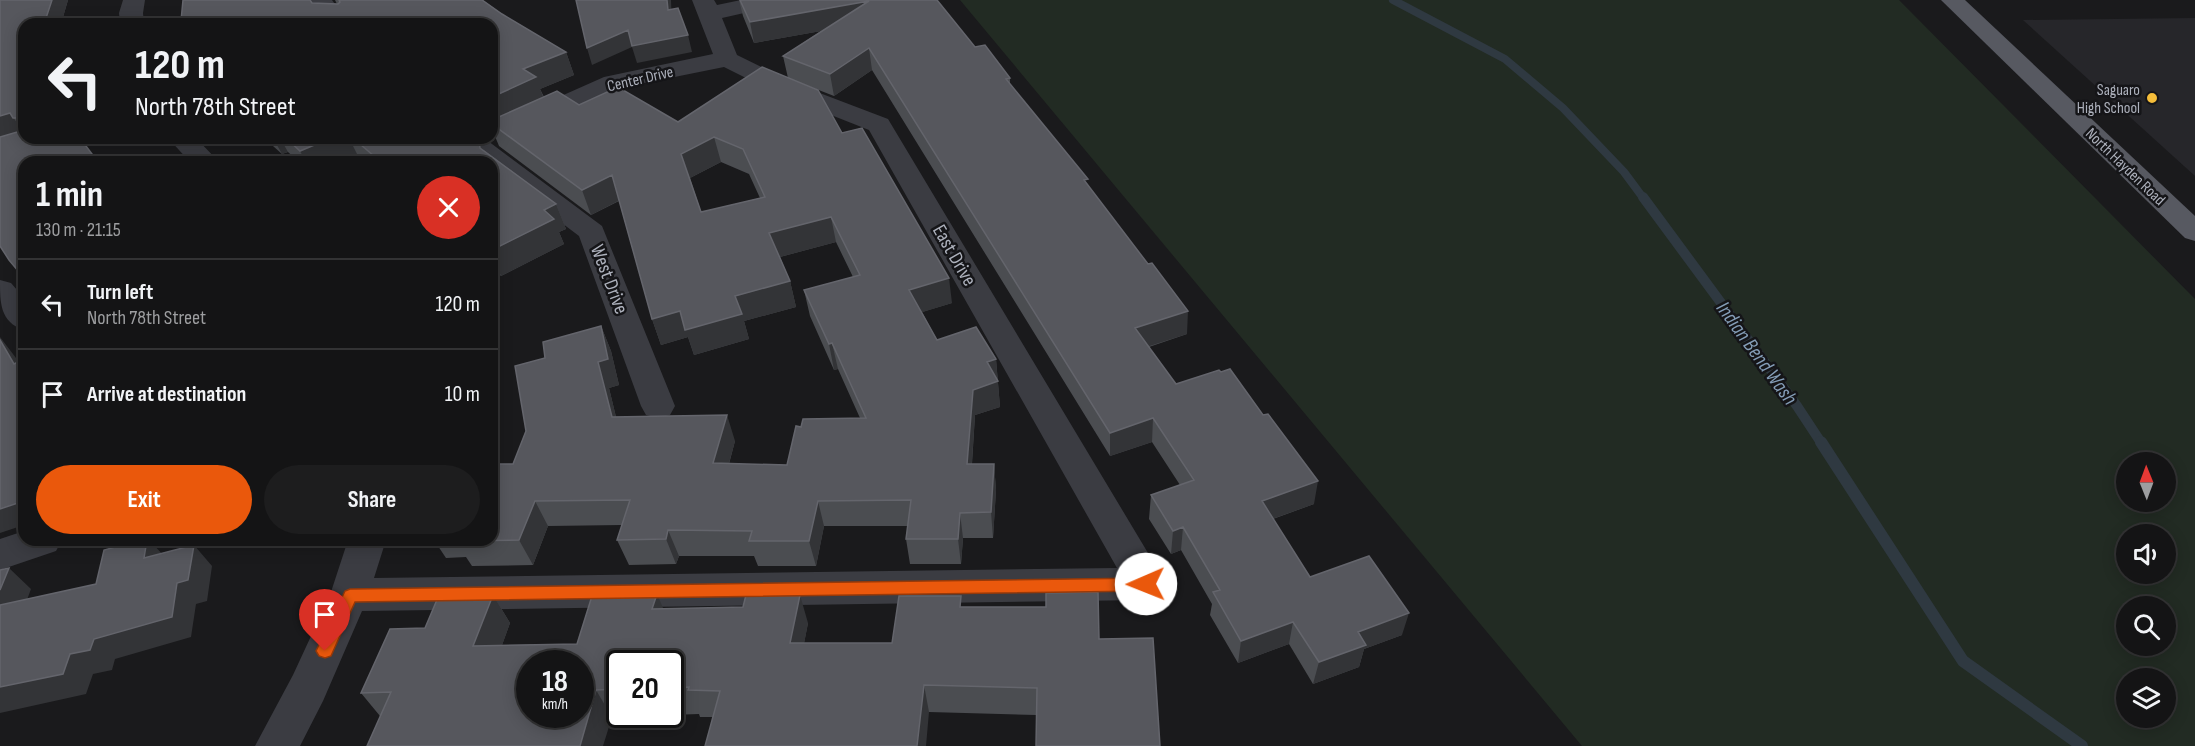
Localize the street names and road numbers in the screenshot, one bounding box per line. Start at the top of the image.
street label: Center Drive [605,63,675,96]
street label: North Hayden Road [2081,124,2169,210]
street label: East Drive [927,220,981,291]
street label: West Drive [585,241,633,317]

